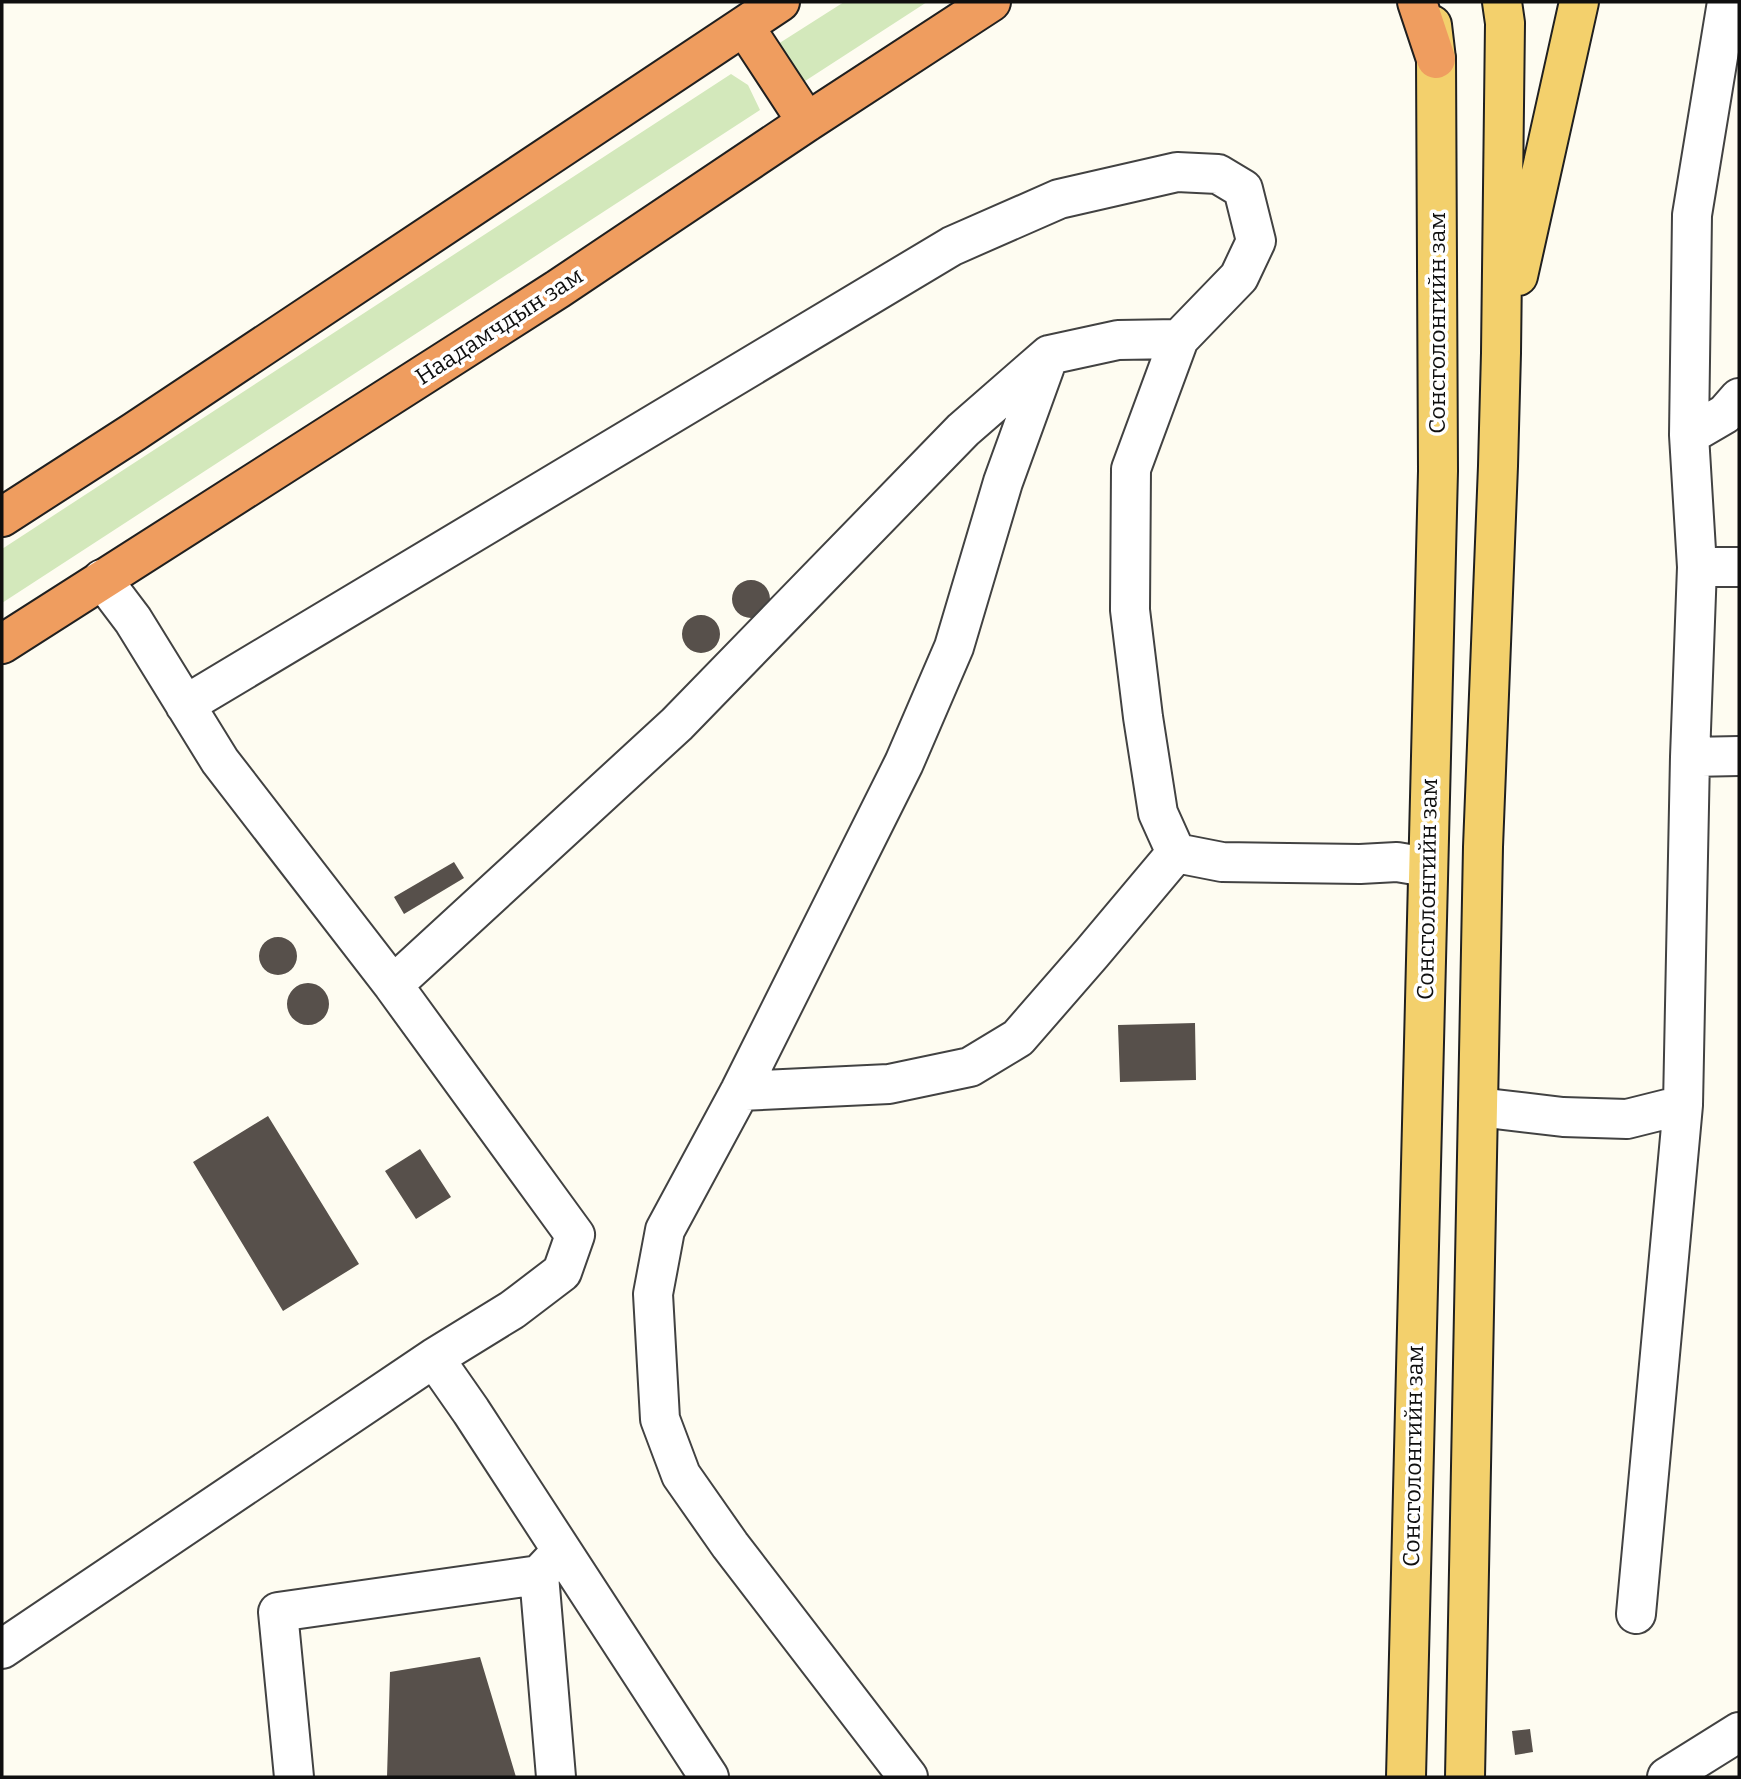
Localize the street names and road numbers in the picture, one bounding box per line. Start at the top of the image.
street label: Сонсголонгийн зам [1423,212,1451,434]
street label: Наадамчдын зам [410,261,588,391]
street label: Сонсголонгийн зам [1411,778,1443,1000]
street label: Сонсголонгийн зам [1397,1345,1429,1567]

